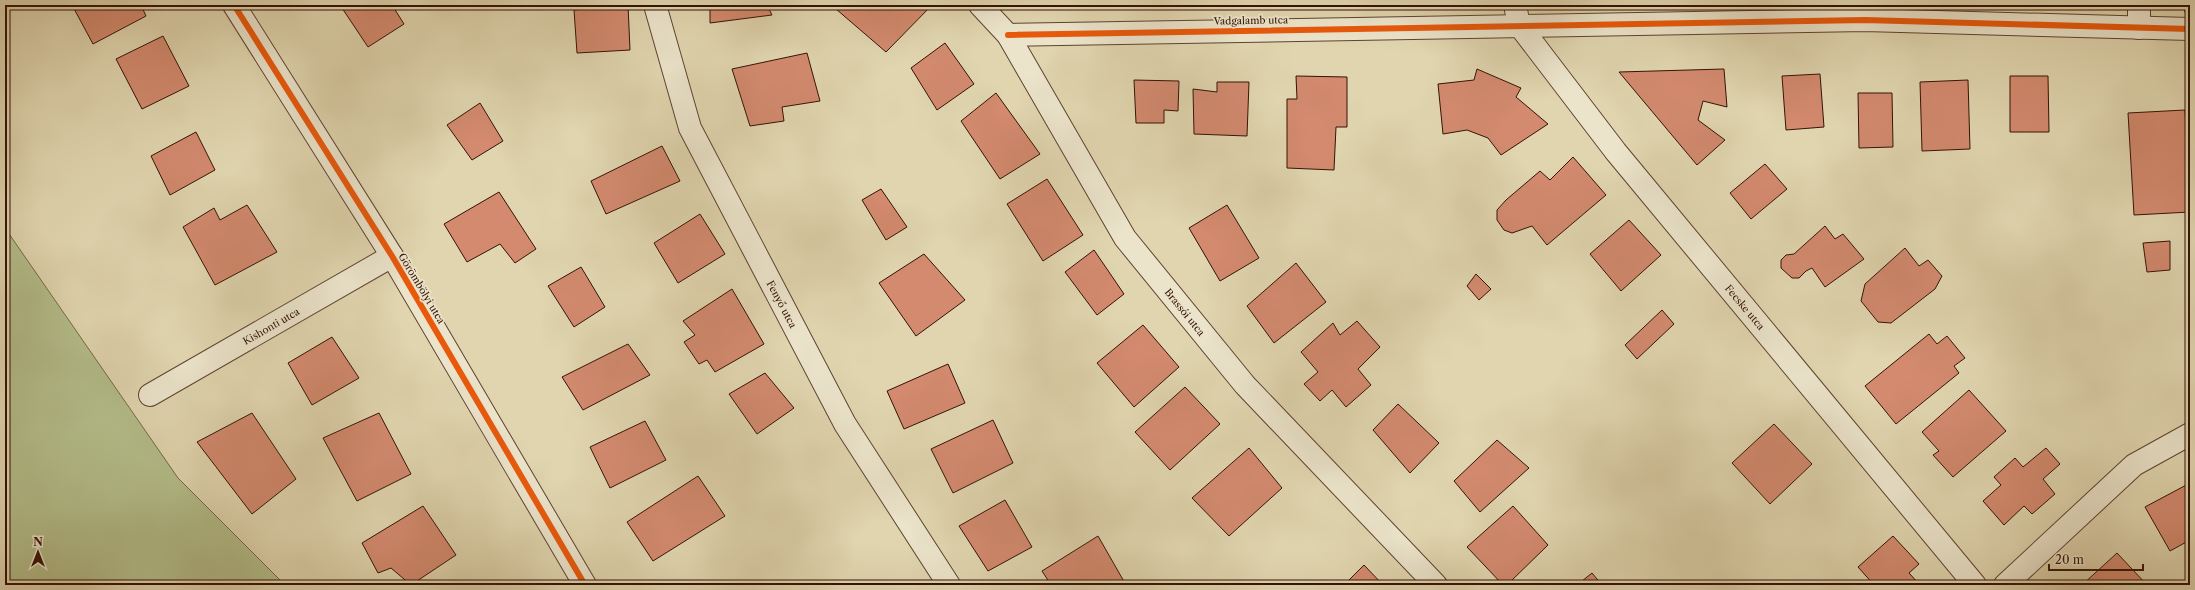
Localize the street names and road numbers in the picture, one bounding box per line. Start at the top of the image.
street label: Vadgalamb utca [1213,13,1289,28]
street label: Görömbölyi utca [395,251,448,327]
street label: Fenyő utca [764,278,800,331]
street label: Fecske utca [1722,282,1768,333]
street label: Brassói utca [1162,286,1208,339]
street label: Kishonti utca [241,305,303,348]

